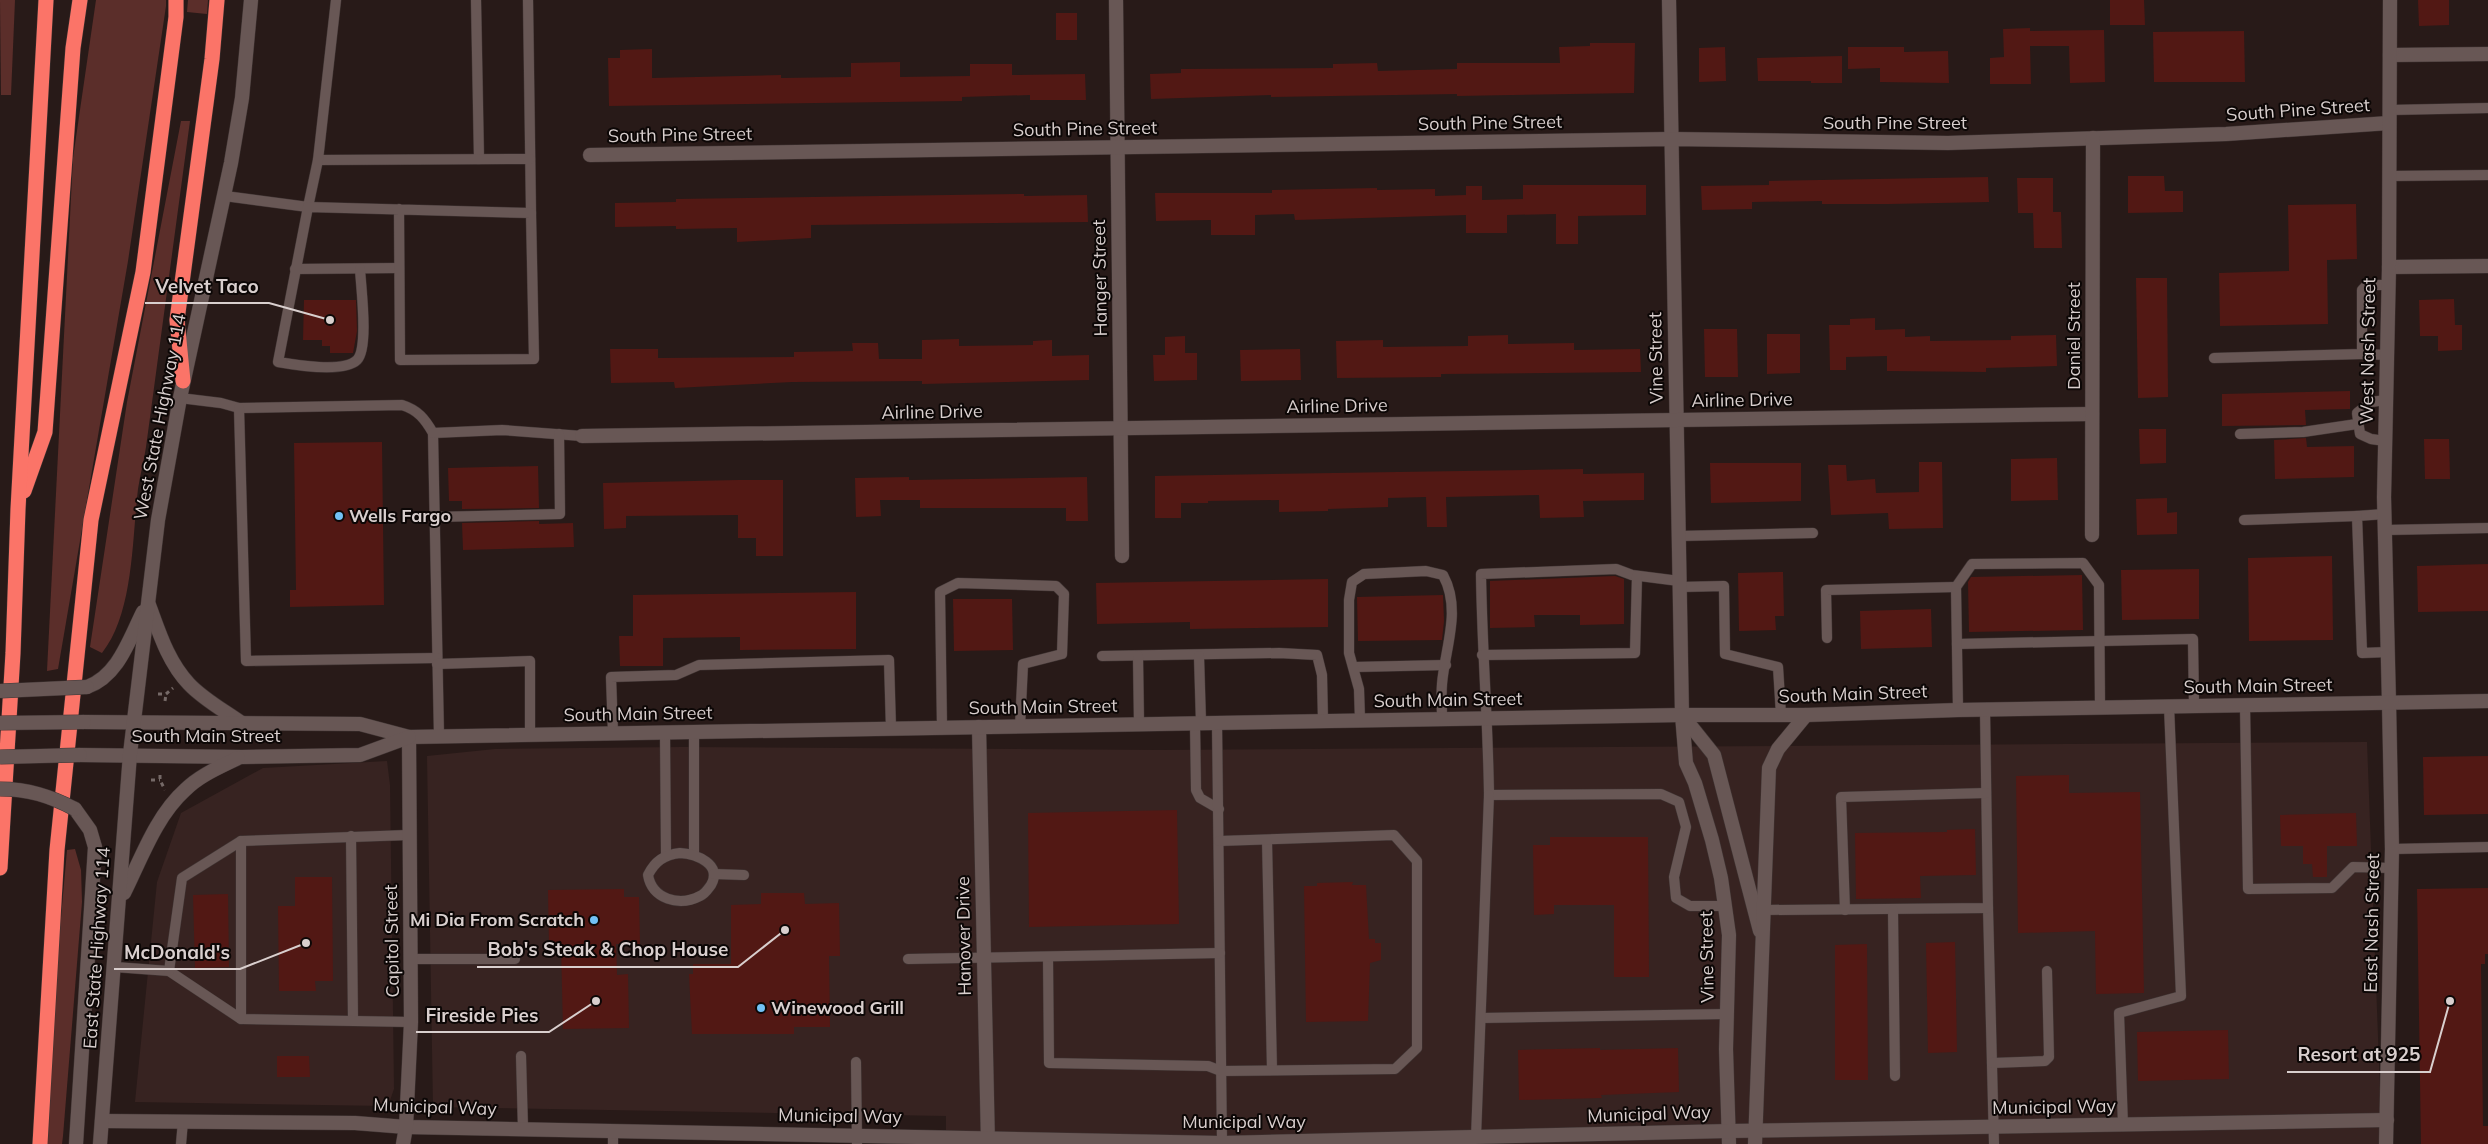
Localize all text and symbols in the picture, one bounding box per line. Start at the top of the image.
street label: South Pine Street [2225,93,2371,126]
street label: South Pine Street [1418,110,1562,135]
street label: South Pine Street [1823,111,1967,134]
street label: South Pine Street [1013,116,1157,141]
street label: South Pine Street [608,122,752,147]
street label: Hanger Street [1087,219,1112,337]
callout: Velvet Taco [145,269,269,303]
text: Velvet Taco [154,274,259,298]
street label: West Nash Street [2355,277,2380,425]
street label: Daniel Street [2062,282,2085,390]
street label: West State Highway 114 [128,312,191,522]
street label: Vine Street [1643,312,1668,404]
street label: Airline Drive [1691,387,1793,412]
street label: Airline Drive [1286,393,1388,418]
street label: Airline Drive [881,399,983,424]
place label: Wells Fargo [349,504,451,527]
marker: Wells Fargo [333,510,345,522]
street label: South Main Street [2183,673,2333,698]
street label: South Main Street [1778,679,1928,708]
street label: South Main Street [1373,687,1523,712]
street label: South Main Street [968,694,1118,719]
street label: South Main Street [563,701,713,726]
street label: South Main Street [132,724,280,747]
street label: East State Highway 114 [78,846,115,1050]
street label: East Nash Street [2359,853,2384,993]
street label: Hanover Drive [951,876,976,996]
street label: Capitol Street [379,884,404,998]
place label: Mi Dia From Scratch [410,908,584,931]
street label: Vine Street [1694,911,1719,1003]
marker: Mi Dia From Scratch [588,914,600,926]
callout: Bob's Steak & Chop House [477,933,738,967]
callout: McDonald's [114,935,240,969]
text: Bob's Steak & Chop House [488,937,728,961]
text: McDonald's [124,940,230,964]
place label: Winewood Grill [771,996,904,1019]
callout: Fireside Pies [416,998,549,1032]
marker: Winewood Grill [755,1002,767,1014]
text: Fireside Pies [426,1003,538,1027]
callout: Resort at 925 [2287,1038,2430,1072]
text: Resort at 925 [2297,1042,2421,1066]
street label: Municipal Way [373,1093,498,1120]
street label: Municipal Way [1992,1094,2116,1119]
street label: Municipal Way [1587,1100,1712,1127]
street label: Municipal Way [778,1103,902,1128]
street label: Municipal Way [1182,1110,1306,1133]

